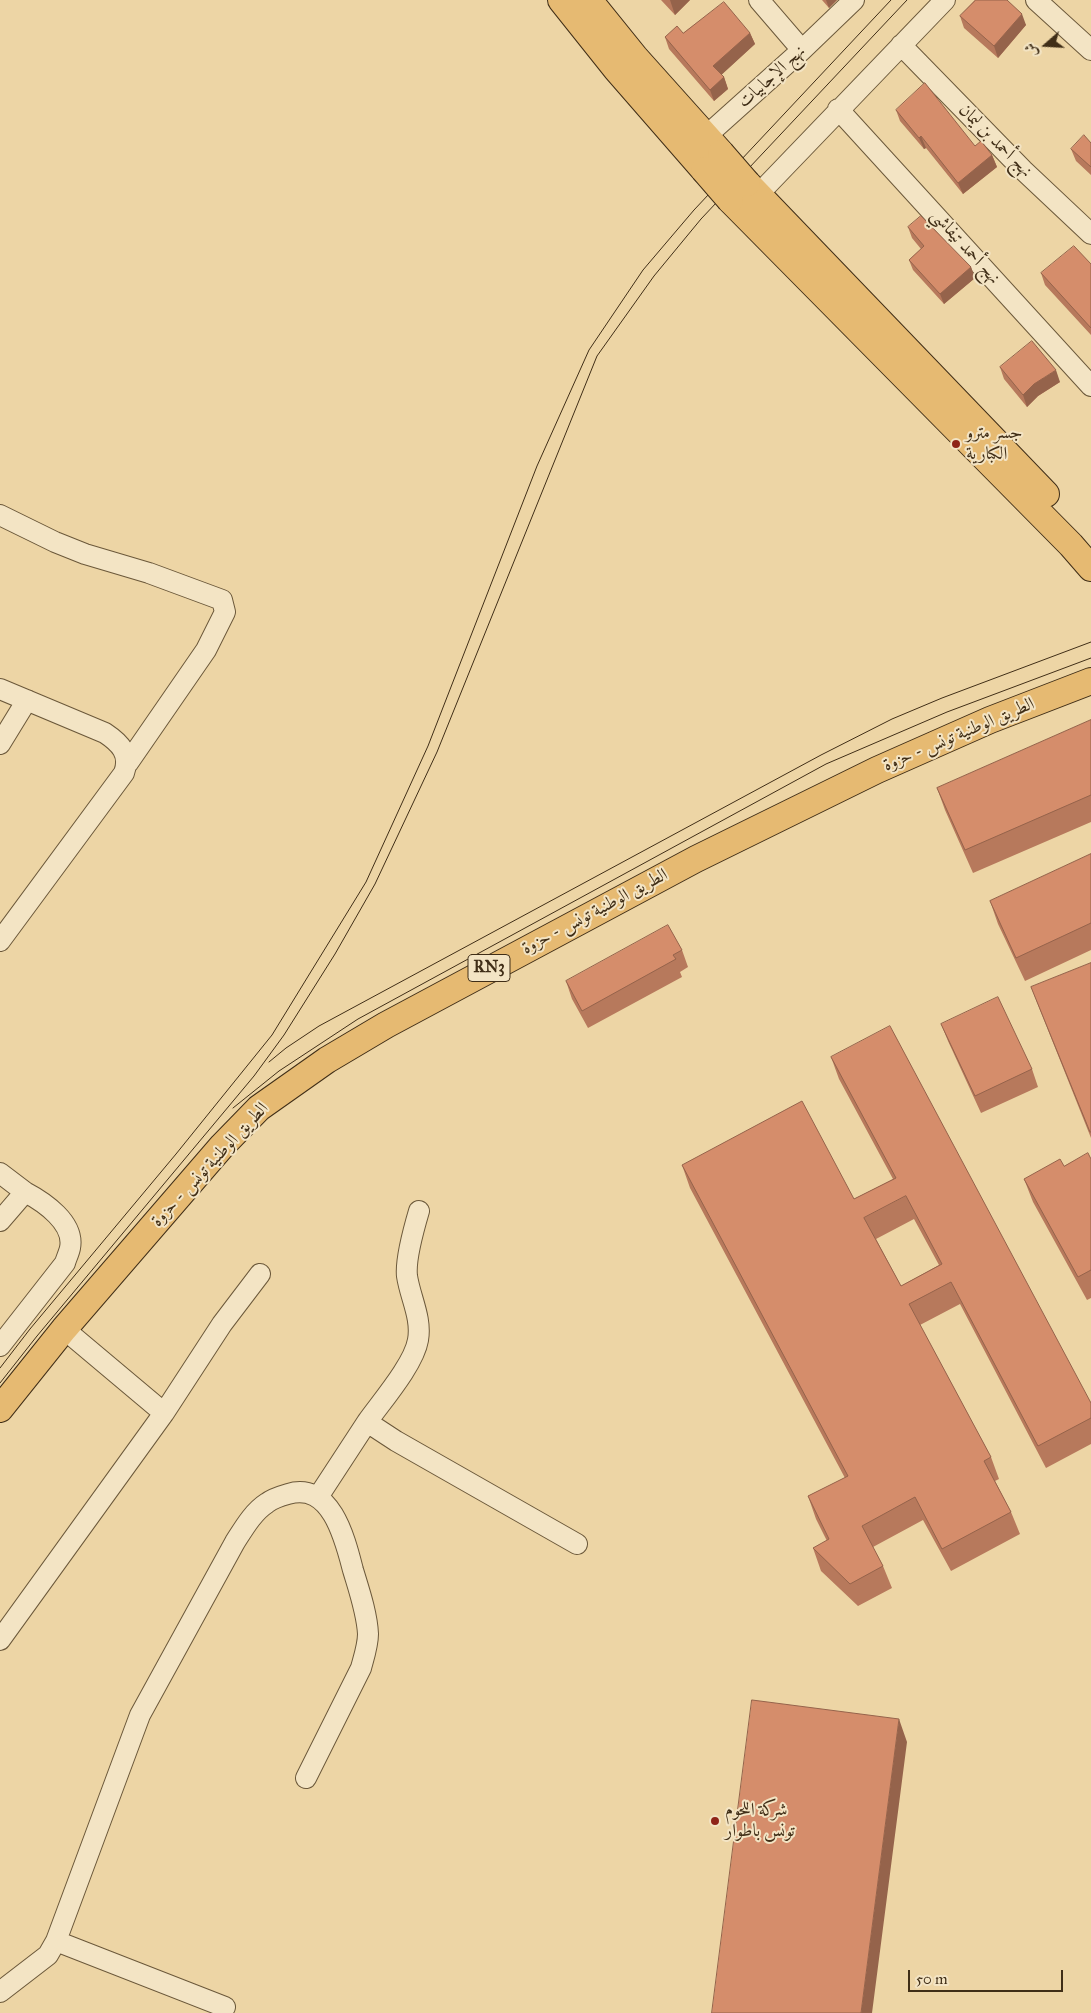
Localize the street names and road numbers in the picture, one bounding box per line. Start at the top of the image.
street label: نهج الإجابيات [734,41,810,113]
street label: نهج أحمد بن ليمان [954,100,1036,182]
street label: نهج أحمد تيفاشي [926,205,1004,289]
street label: الطريق الوطنية تونس - حزوة [880,693,1038,777]
street label: الطريق الوطنية تونس - حزوة [518,864,672,960]
road number: RN3 [468,954,510,981]
street label: الطريق الوطنية تونس - حزوة [147,1098,273,1232]

